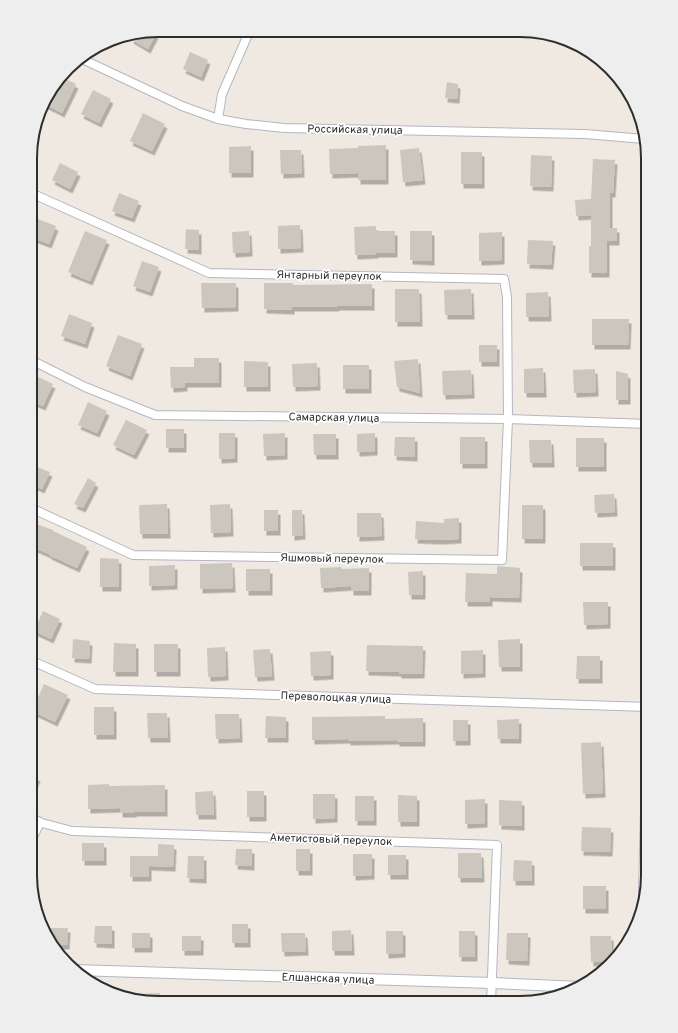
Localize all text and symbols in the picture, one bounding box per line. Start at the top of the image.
street label: Российская улица [307,122,403,138]
street label: Янтарный переулок [276,268,382,284]
street label: Самарская улица [289,410,380,426]
street label: Яшмовый переулок [280,551,384,567]
street label: Переволоцкая улица [280,689,392,707]
street label: Аметистовый переулок [269,831,393,849]
street label: Елшанская улица [281,970,375,988]

